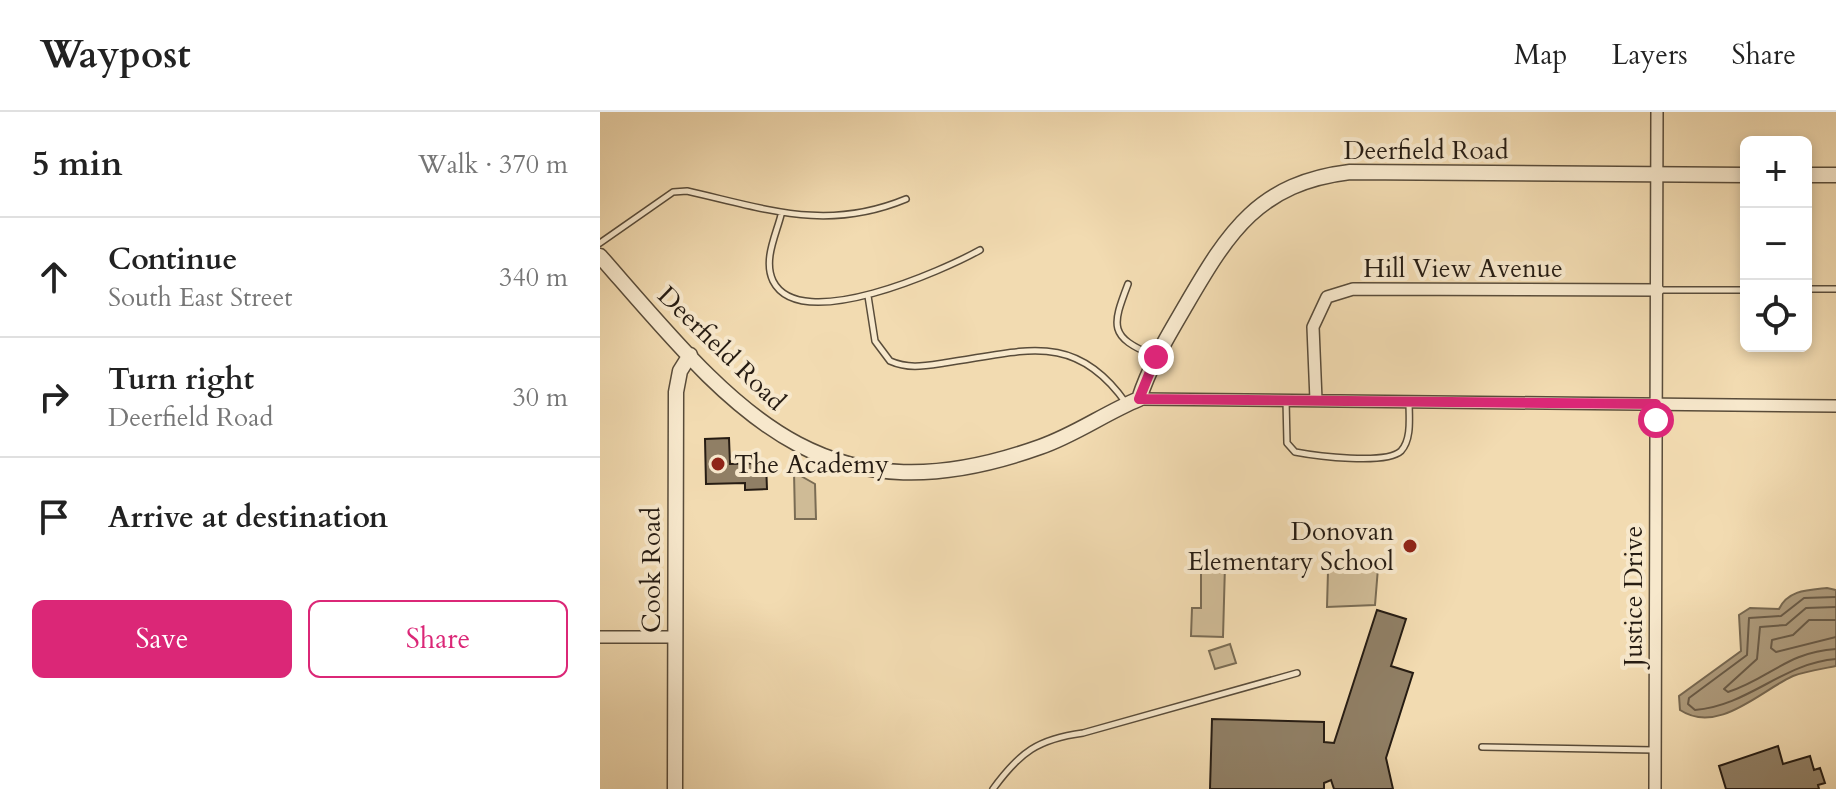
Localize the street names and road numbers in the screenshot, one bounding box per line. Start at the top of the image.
street label: Deerfield Road [1343,133,1509,168]
street label: Hill View Avenue [1363,251,1563,286]
street label: Deerfield Road [650,278,793,418]
street label: Cook Road [634,507,669,633]
street label: Justice Drive [1616,526,1651,670]

